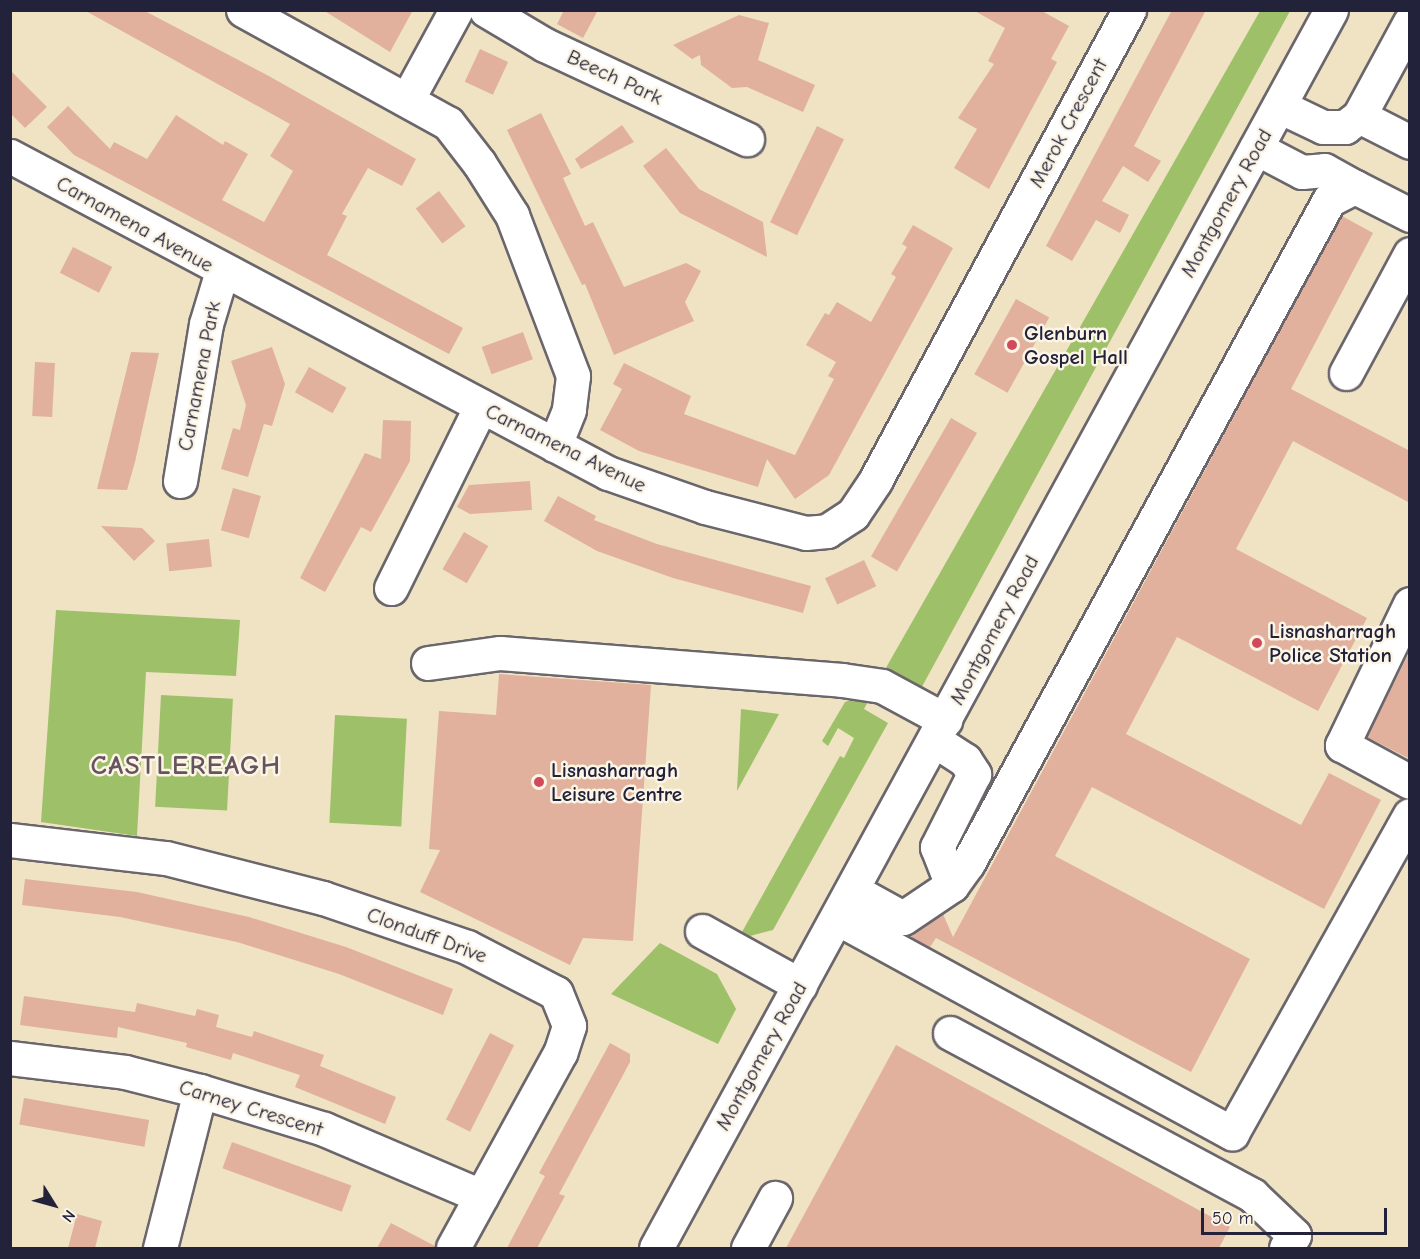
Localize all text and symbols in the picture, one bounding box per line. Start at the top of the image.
street label: Beech Park [563,44,667,110]
street label: Merok Crescent [1023,54,1113,192]
street label: Montgomery Road [1175,124,1277,282]
street label: Carnamena Avenue [52,170,218,278]
street label: Carnamena Park [172,299,226,453]
place label: Glenburn Gospel Hall [1024,320,1128,370]
marker: Glenburn Gospel Hall [1005,338,1019,352]
street label: Carnamena Avenue [481,398,651,498]
street label: Montgomery Road [944,551,1044,709]
place label: Lisnasharragh Police Station [1269,618,1396,668]
marker: Lisnasharragh Police Station [1250,636,1264,650]
district label: CASTLEREAGH [91,750,281,782]
place label: Lisnasharragh Leisure Centre [551,757,682,807]
marker: Lisnasharragh Leisure Centre [532,775,546,789]
street label: Clonduff Drive [363,902,491,968]
street label: Montgomery Road [710,977,812,1135]
street label: Carney Crescent [176,1074,326,1142]
north arrow [24,1175,84,1235]
scale bar [1204,1196,1390,1234]
text: N [58,1206,79,1225]
text: 50 m [1212,1208,1254,1229]

